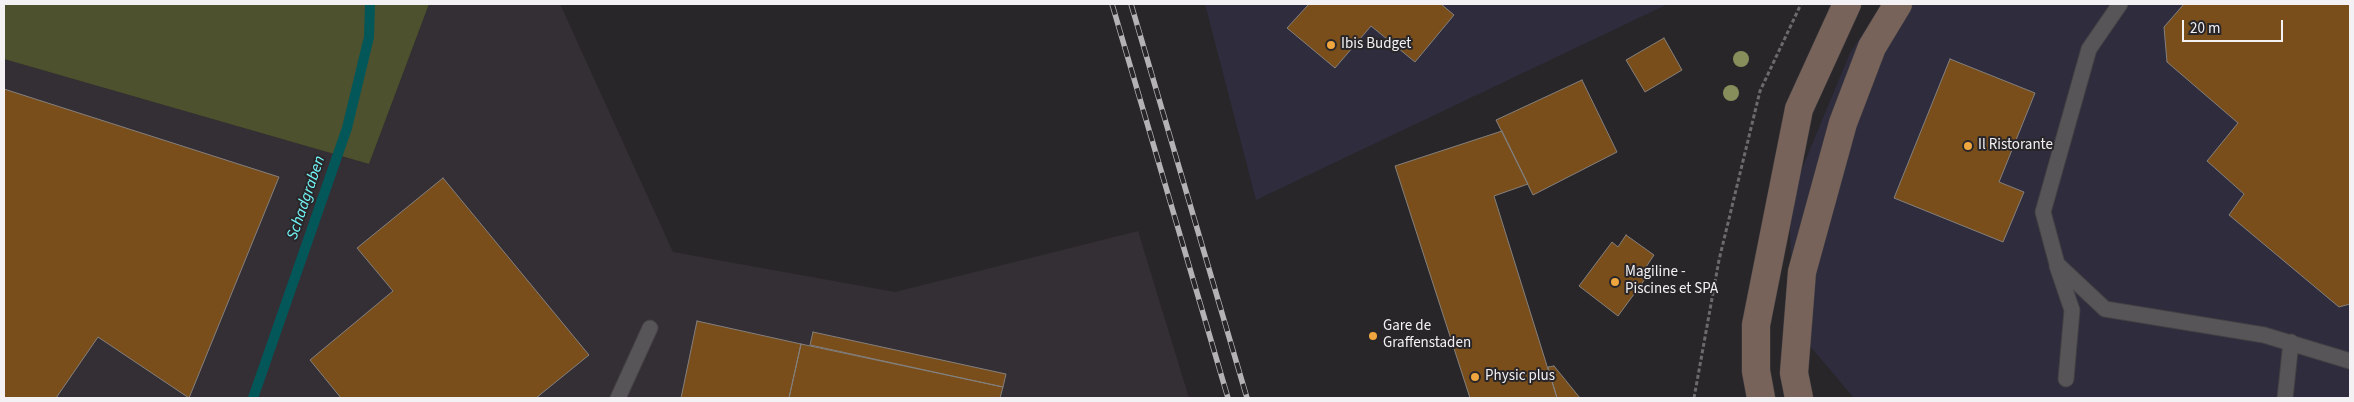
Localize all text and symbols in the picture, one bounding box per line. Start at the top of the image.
scale bar [2184,10,2285,42]
text: 20 m [2190,18,2220,39]
place label: Ibis Budget [1341,36,1411,54]
marker: Ibis Budget [1325,39,1337,51]
place label: Il Ristorante [1978,137,2053,155]
marker: Il Ristorante [1962,140,1974,152]
water label: Schadgraben [284,153,330,243]
place label: Magiline - Piscines et SPA [1625,264,1718,299]
marker: Magiline - Piscines et SPA [1609,276,1621,288]
place label: Gare de Graffenstaden [1383,318,1471,353]
marker: Gare de Graffenstaden [1367,330,1379,342]
place label: Physic plus [1485,368,1555,386]
marker: Physic plus [1469,371,1481,383]

